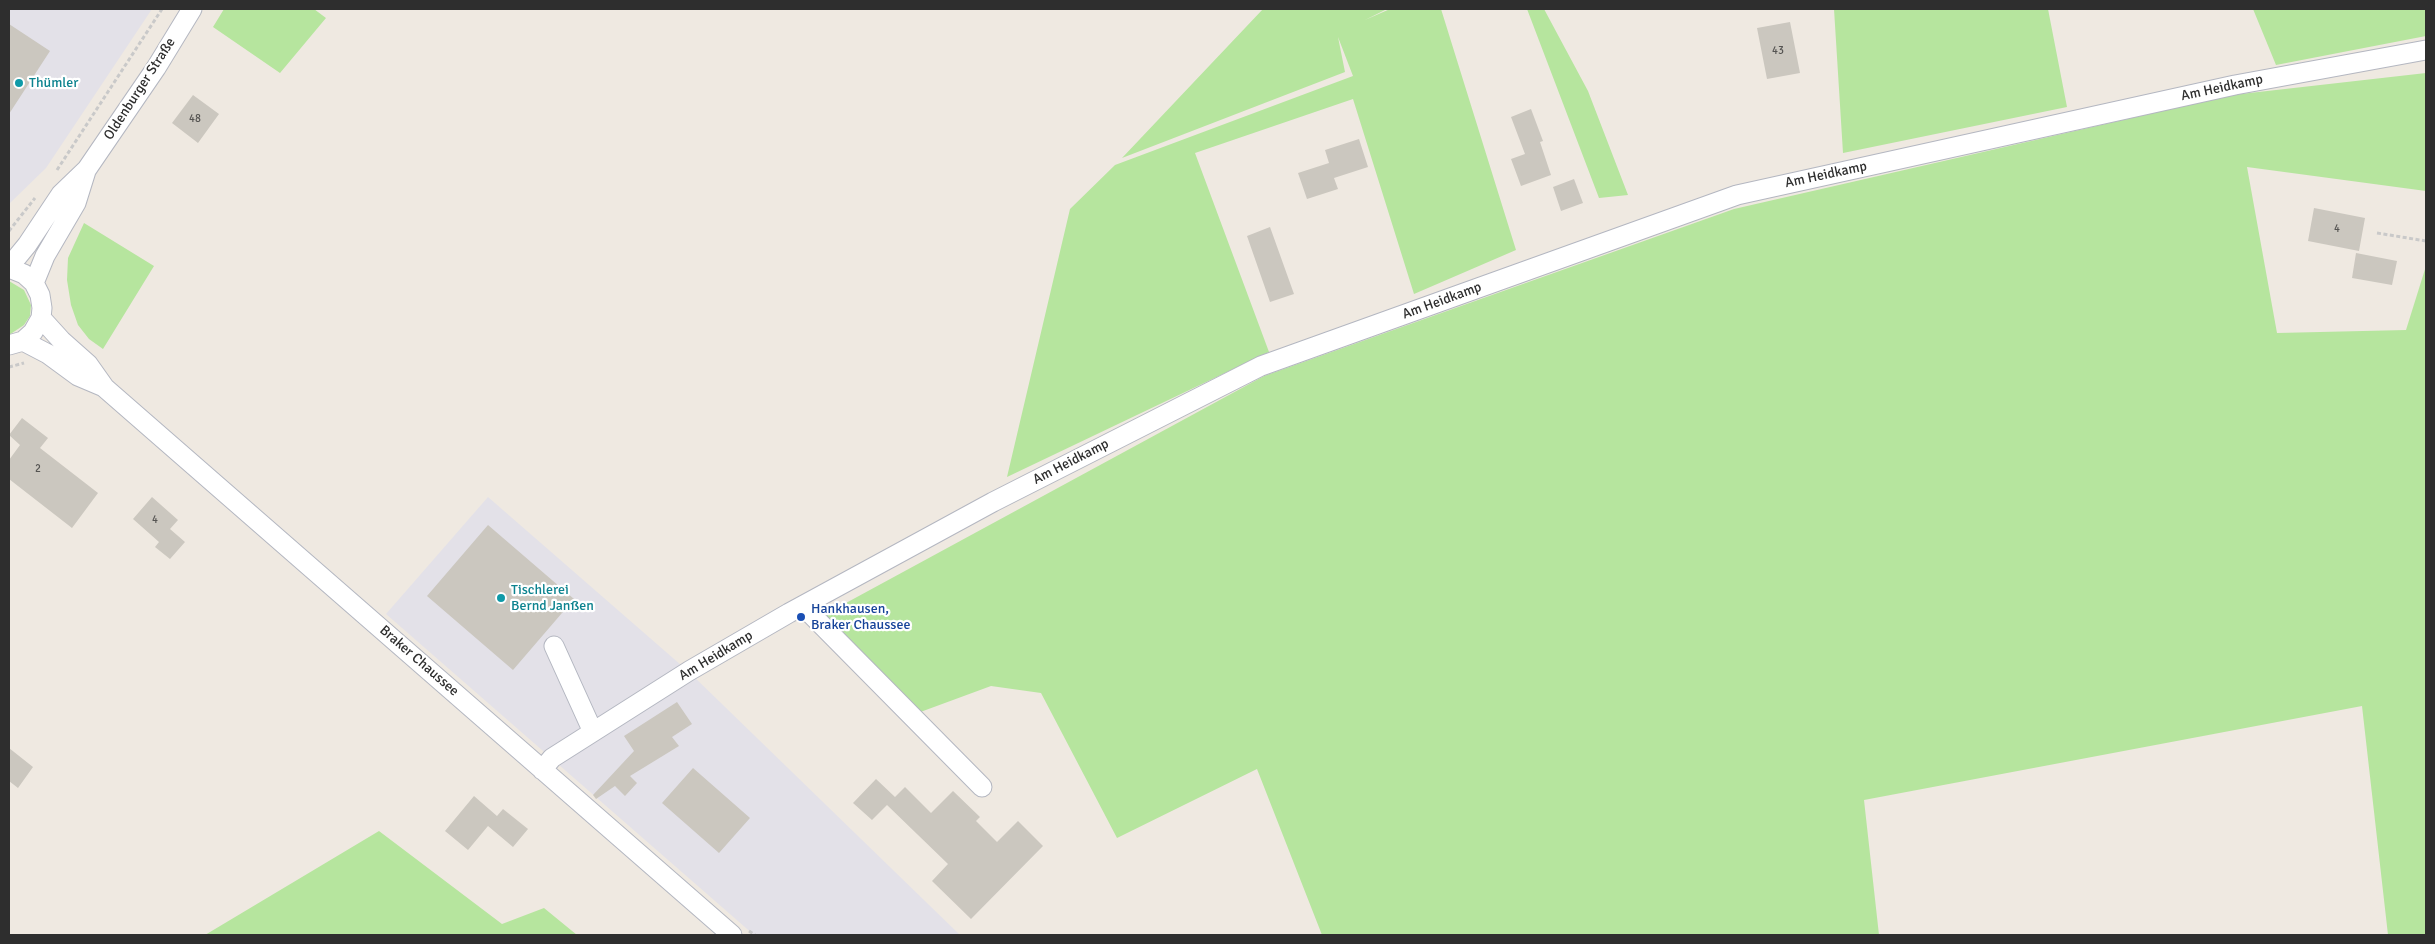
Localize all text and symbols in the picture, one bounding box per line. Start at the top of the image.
street label: Oldenburger Straße [101,35,179,143]
house number: 43 [1772,44,1784,58]
street label: Am Heidkamp [2180,71,2264,105]
place label: Thümler [29,75,78,91]
marker: Thümler [13,77,25,89]
house number: 48 [189,112,201,126]
street label: Am Heidkamp [1784,158,1868,192]
house number: 4 [2334,222,2340,236]
street label: Am Heidkamp [1400,279,1484,323]
street label: Am Heidkamp [1030,436,1112,488]
house number: 2 [35,462,41,476]
house number: 4 [152,513,158,527]
place label: Tischlerei Bernd Janßen [511,582,594,614]
marker: Tischlerei Bernd Janßen [495,592,507,604]
place label: Hankhausen, Braker Chaussee [811,601,910,634]
marker: Hankhausen, Braker Chaussee [795,611,807,623]
street label: Braker Chaussee [376,622,462,700]
street label: Am Heidkamp [676,627,756,685]

